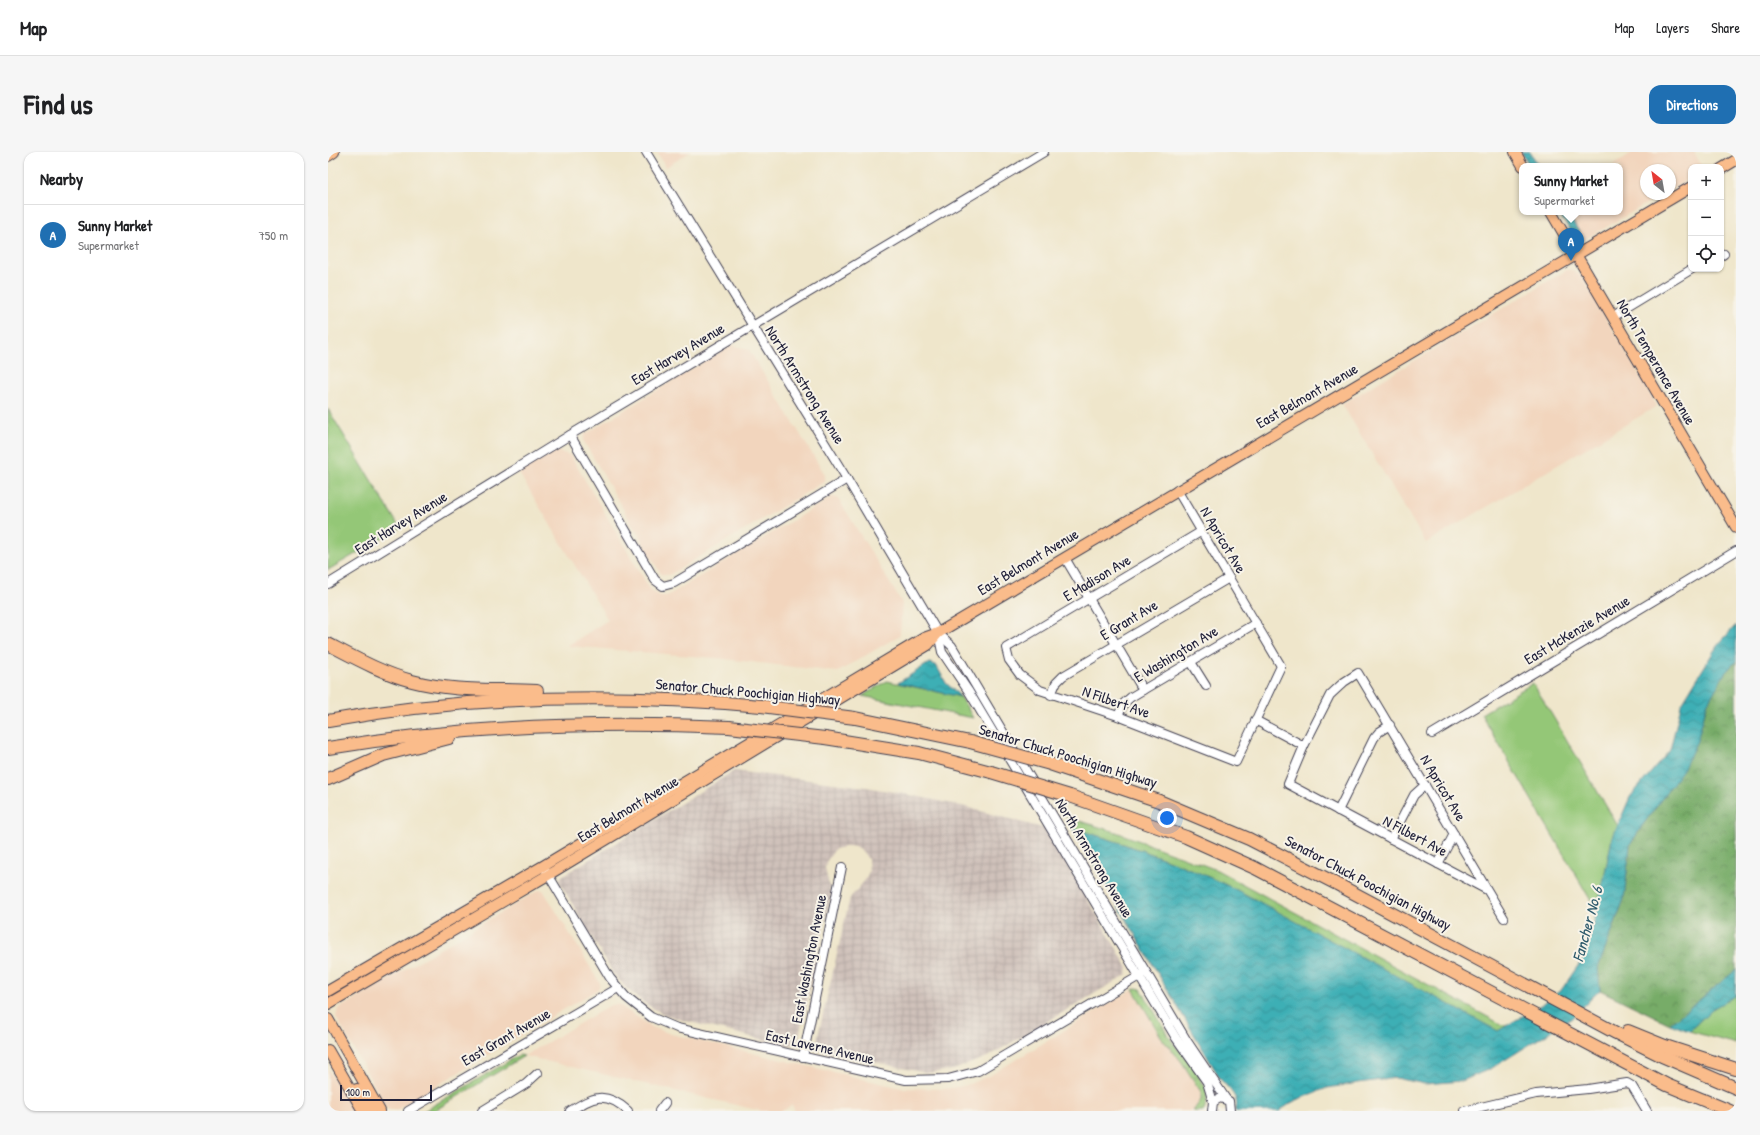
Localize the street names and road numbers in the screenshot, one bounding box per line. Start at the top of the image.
street label: North Temperance Avenue [1612,295,1701,429]
street label: East Harvey Avenue [627,317,728,390]
street label: North Armstrong Avenue [761,322,850,448]
street label: East Belmont Avenue [1252,358,1361,433]
street label: East Harvey Avenue [350,486,451,559]
street label: N Apricot Ave [1195,503,1252,577]
street label: East Belmont Avenue [973,523,1082,600]
street label: E Madison Ave [1059,549,1135,606]
street label: East McKenzie Avenue [1520,590,1633,669]
street label: E Grant Ave [1096,594,1161,645]
street label: E Washington Ave [1130,620,1222,687]
street label: Senator Chuck Poochigian Highway [655,673,841,710]
street label: N Filbert Ave [1080,680,1153,723]
street label: Senator Chuck Poochigian Highway [976,718,1160,793]
street label: N Apricot Ave [1415,751,1472,825]
street label: East Belmont Avenue [573,770,682,847]
street label: North Armstrong Avenue [1050,794,1138,921]
street label: N Filbert Ave [1379,810,1451,861]
street label: Senator Chuck Poochigian Highway [1281,830,1455,935]
street label: East Washington Avenue [786,893,831,1025]
street label: East Grant Avenue [458,1003,554,1070]
street label: East Laverne Avenue [764,1024,876,1069]

